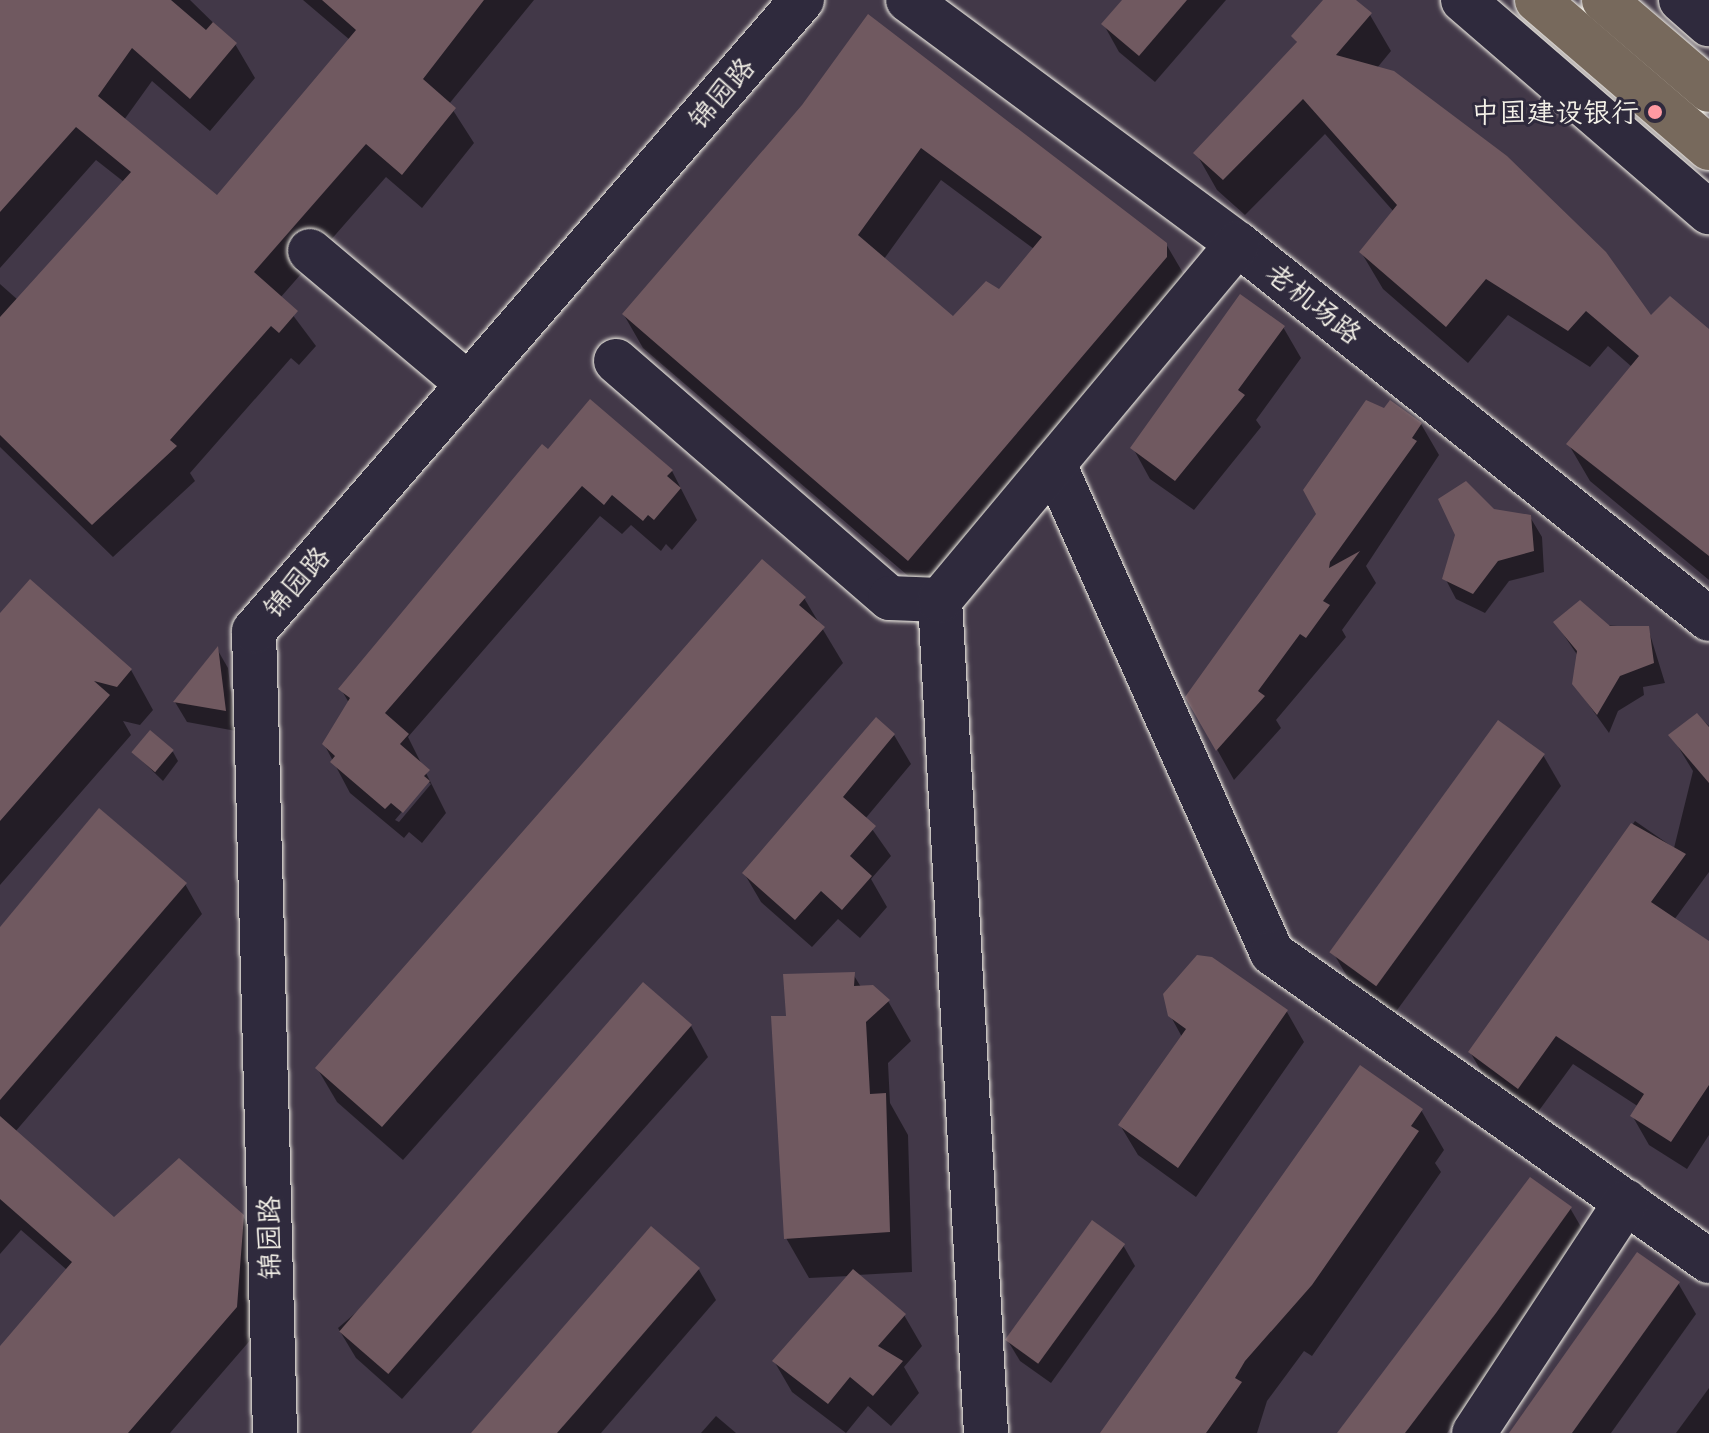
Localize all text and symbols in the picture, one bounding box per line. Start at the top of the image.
street label: 锦园路 [681,50,761,136]
place label: 中国建设银行 [1471,95,1639,129]
marker: 中国建设银行 [1646,103,1664,121]
street label: 老机场路 [1260,255,1368,351]
street label: 锦园路 [256,539,336,625]
street label: 锦园路 [251,1196,287,1280]

